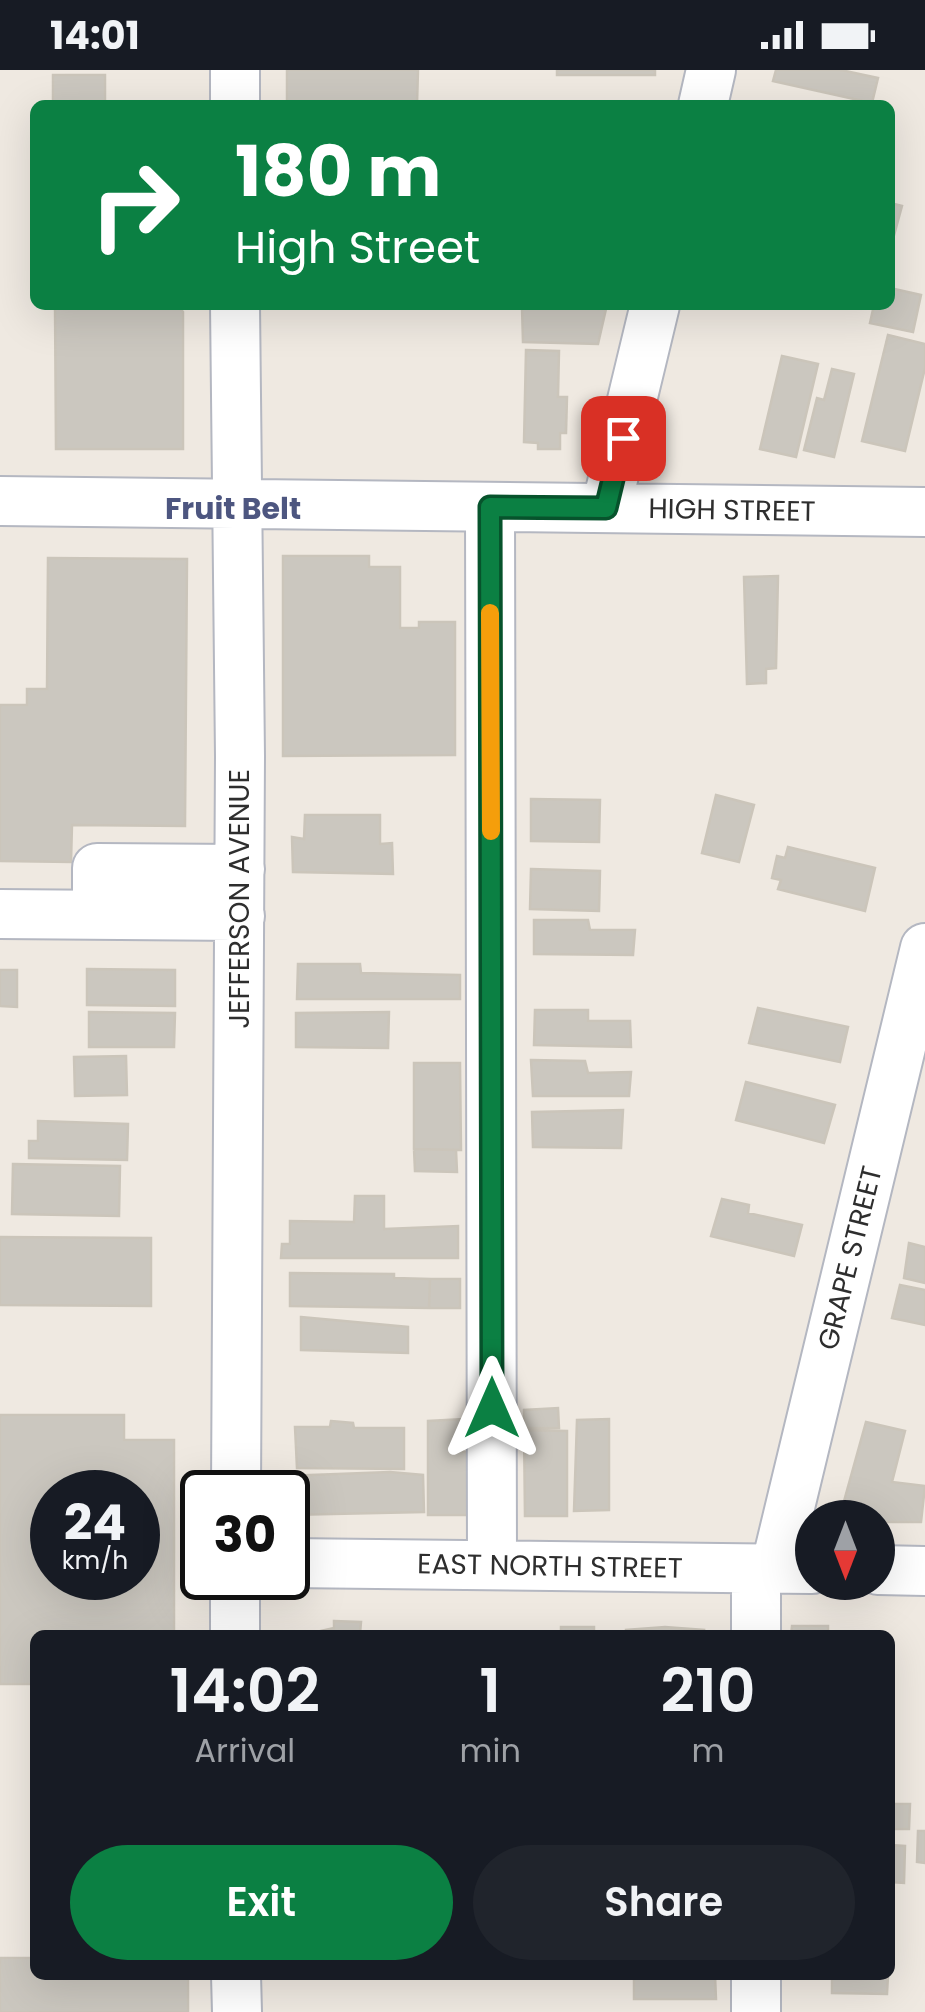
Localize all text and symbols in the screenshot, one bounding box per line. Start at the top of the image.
text: 14:01 [50,9,140,62]
text: 180 m [235,122,441,221]
icon: right [70,140,200,270]
text: High Street [235,216,480,279]
pin [581,396,666,481]
icon: arrive [596,411,651,466]
district label: Fruit Belt [165,487,301,530]
street label: HIGH STREET [648,489,816,531]
street label: JEFFERSON AVENUE [220,769,259,1029]
street label: GRAPE STREET [808,1162,892,1354]
position arrow [440,1356,544,1460]
speed limit sign: 30 [180,1470,310,1600]
text: 24 [64,1487,126,1558]
north arrow [795,1500,895,1600]
map controls [795,1500,895,1600]
text: km/h [62,1543,128,1578]
street label: EAST NORTH STREET [417,1544,683,1588]
text: 14:02 [170,1649,320,1733]
text: 1 [479,1649,501,1733]
text: 210 [660,1649,755,1733]
text: Arrival [194,1728,295,1773]
text: min [460,1728,521,1773]
text: m [691,1728,724,1773]
button: Exit [70,1845,453,1960]
button: Share [473,1845,855,1960]

